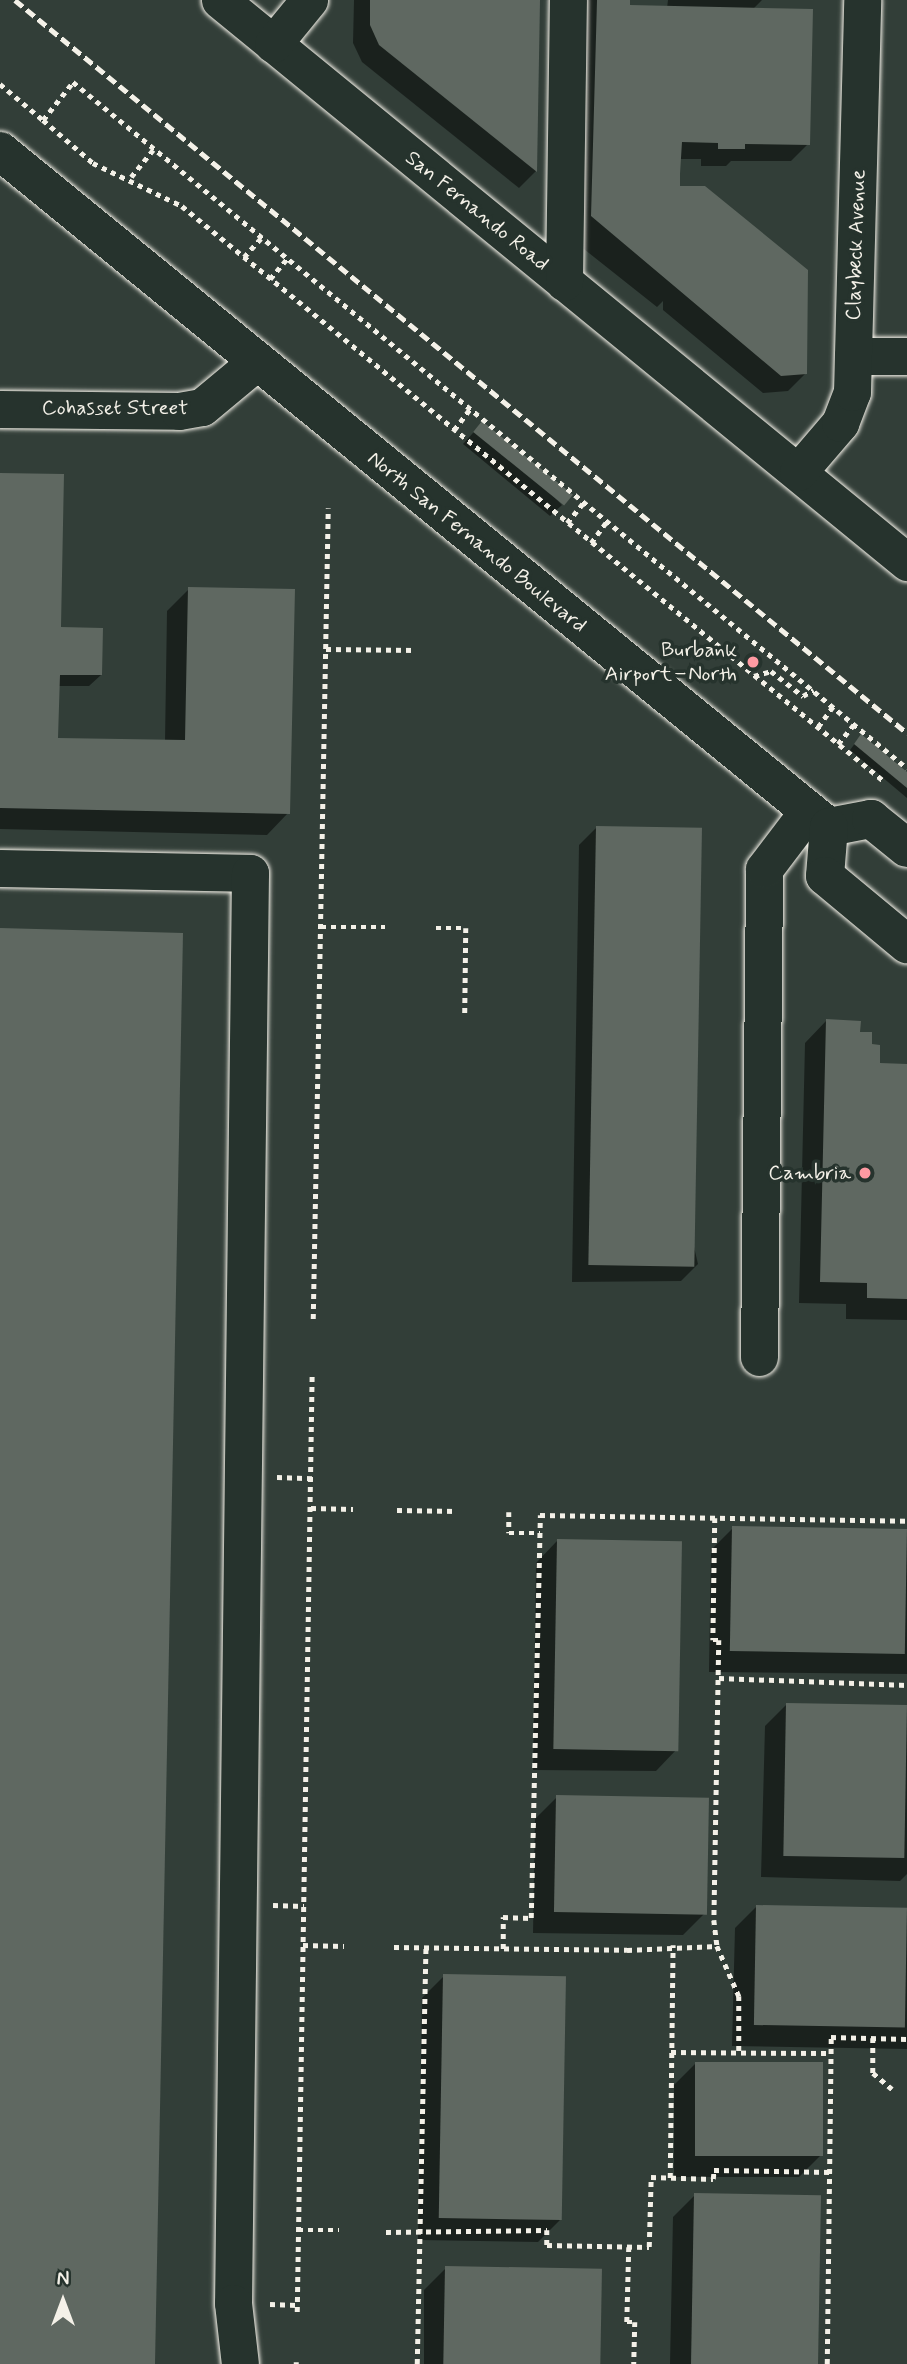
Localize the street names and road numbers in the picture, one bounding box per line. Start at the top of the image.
street label: San Fernando Road [402,147,552,275]
street label: Claybeck Avenue [841,168,871,322]
street label: Cohasset Street [42,395,188,421]
street label: North San Fernando Boulevard [365,448,589,636]

